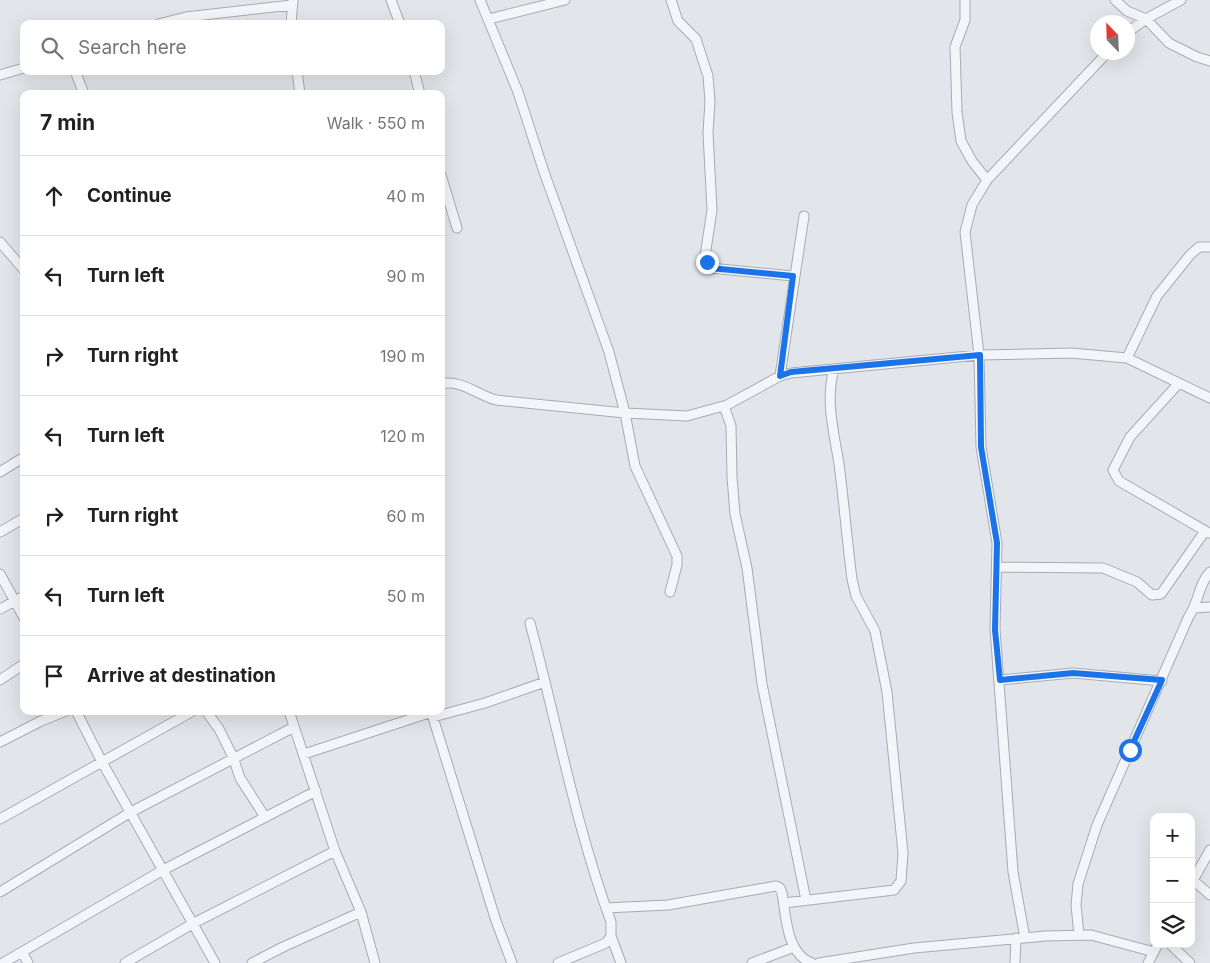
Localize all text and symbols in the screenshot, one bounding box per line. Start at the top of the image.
north arrow [1090,15,1135,60]
search box [20,20,445,75]
icon: search [38,34,66,62]
text: Search here [78,36,187,59]
text: 7 min [40,110,95,135]
text: Walk · 550 m [327,113,425,133]
icon: ahead [40,182,68,210]
text: Continue [87,184,172,207]
text: 40 m [386,186,425,206]
route end [696,251,719,274]
icon: left [40,262,68,290]
text: Turn left [87,264,165,287]
text: 90 m [386,266,425,286]
icon: right [40,342,68,370]
text: Turn right [87,344,178,367]
text: 190 m [380,346,425,366]
icon: left [40,422,68,450]
text: Turn left [87,424,165,447]
text: 120 m [380,426,425,446]
icon: right [40,502,68,530]
text: Turn right [87,504,178,527]
text: 60 m [386,506,425,526]
icon: left [40,582,68,610]
text: Turn left [87,584,165,607]
text: 50 m [387,586,425,606]
icon: arrive [40,662,68,690]
text: Arrive at destination [87,664,276,687]
route start [1119,739,1142,762]
map controls [1150,813,1195,948]
button: + [1150,813,1195,858]
button: − [1150,858,1195,903]
button: layers [1150,903,1195,948]

